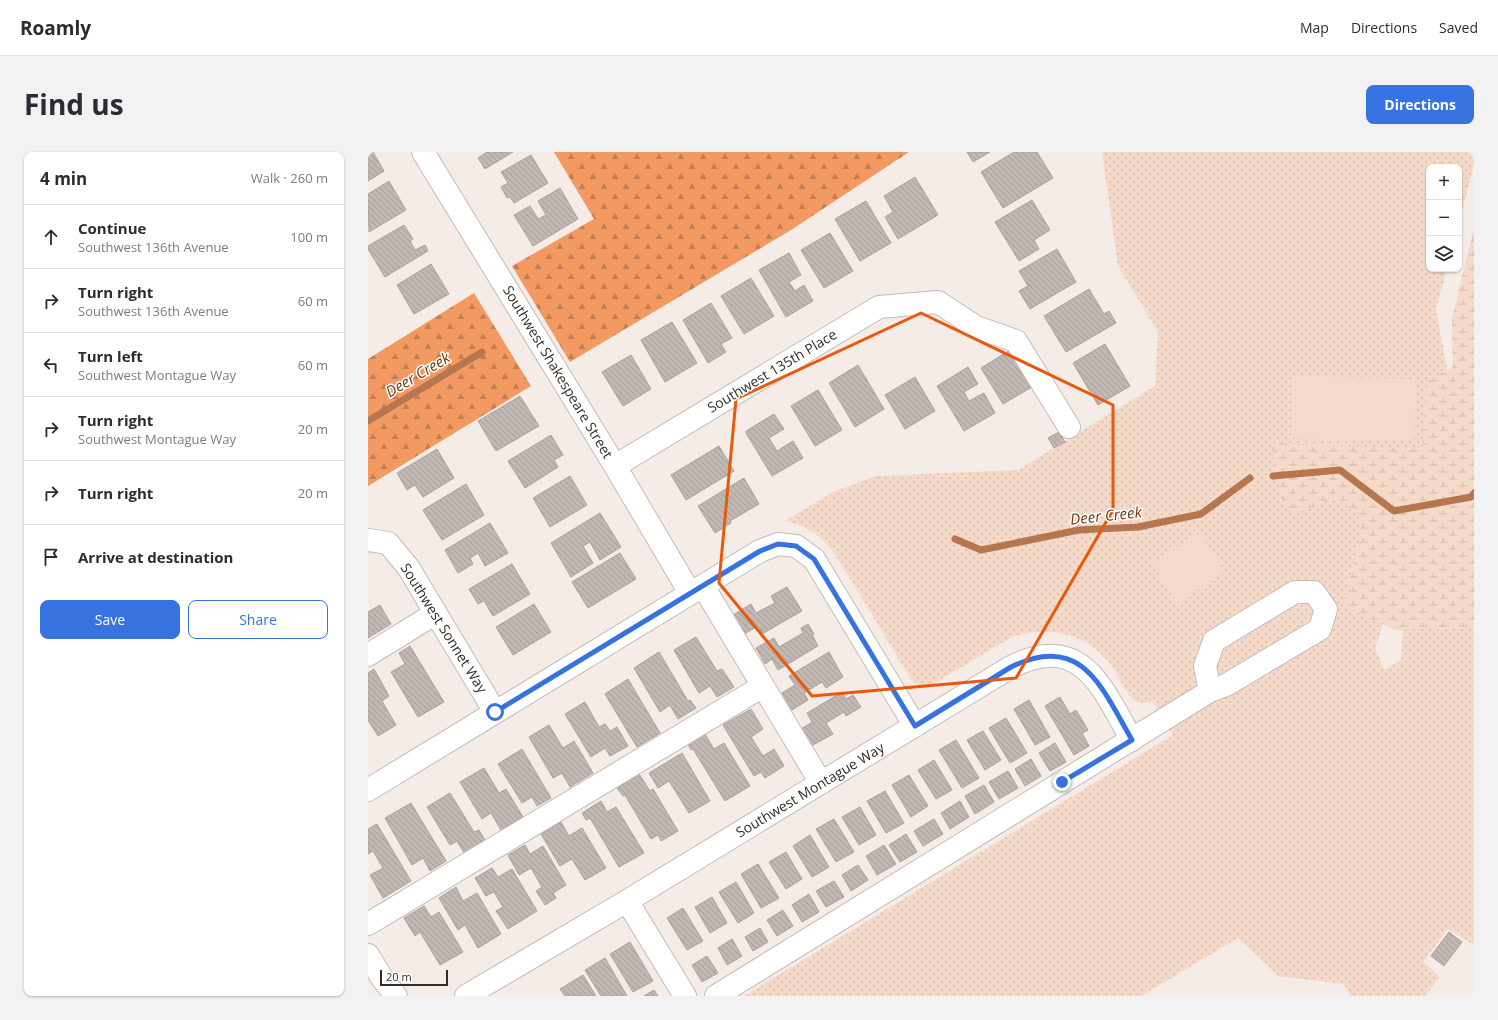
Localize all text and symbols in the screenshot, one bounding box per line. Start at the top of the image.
text: Roamly [20,15,91,41]
text: Map [1300,18,1329,37]
text: Directions [1351,18,1417,37]
text: Saved [1439,18,1478,37]
text: Find us [24,85,124,123]
button: Directions [1366,85,1474,124]
map controls [1426,164,1462,272]
button: + [1426,164,1462,200]
text: 4 min [40,167,87,190]
text: Walk · 260 m [251,169,328,187]
button: − [1426,200,1462,236]
text: Continue [78,218,146,238]
icon: ahead [40,226,62,248]
text: 100 m [290,228,328,246]
button: layers [1426,236,1462,272]
text: Southwest 136th Avenue [78,238,229,256]
text: Turn right [78,282,153,302]
street label: Southwest Shakespeare Street [499,282,618,462]
icon: right [40,290,62,312]
text: 60 m [298,292,328,310]
text: Southwest 136th Avenue [78,302,229,320]
street label: Southwest 135th Place [703,324,840,417]
text: Turn left [78,346,143,366]
water label: Deer Creek [382,347,454,401]
icon: left [40,354,62,376]
text: 60 m [298,356,328,374]
text: Southwest Montague Way [78,366,236,384]
text: Turn right [78,410,153,430]
icon: right [40,418,62,440]
text: 20 m [298,420,328,438]
text: Southwest Montague Way [78,430,236,448]
icon: right [40,482,62,504]
text: Turn right [78,483,153,503]
text: 20 m [298,484,328,502]
water label: Deer Creek [1069,501,1143,529]
icon: arrive [40,546,62,568]
text: Arrive at destination [78,547,233,567]
street label: Southwest Sonnet Way [397,559,493,697]
button: Save [40,600,180,639]
button: Share [188,600,328,639]
route start [486,703,504,721]
street label: Southwest Montague Way [732,737,888,842]
route end [1053,773,1071,791]
scale bar [380,968,448,987]
text: 20 m [386,969,412,984]

